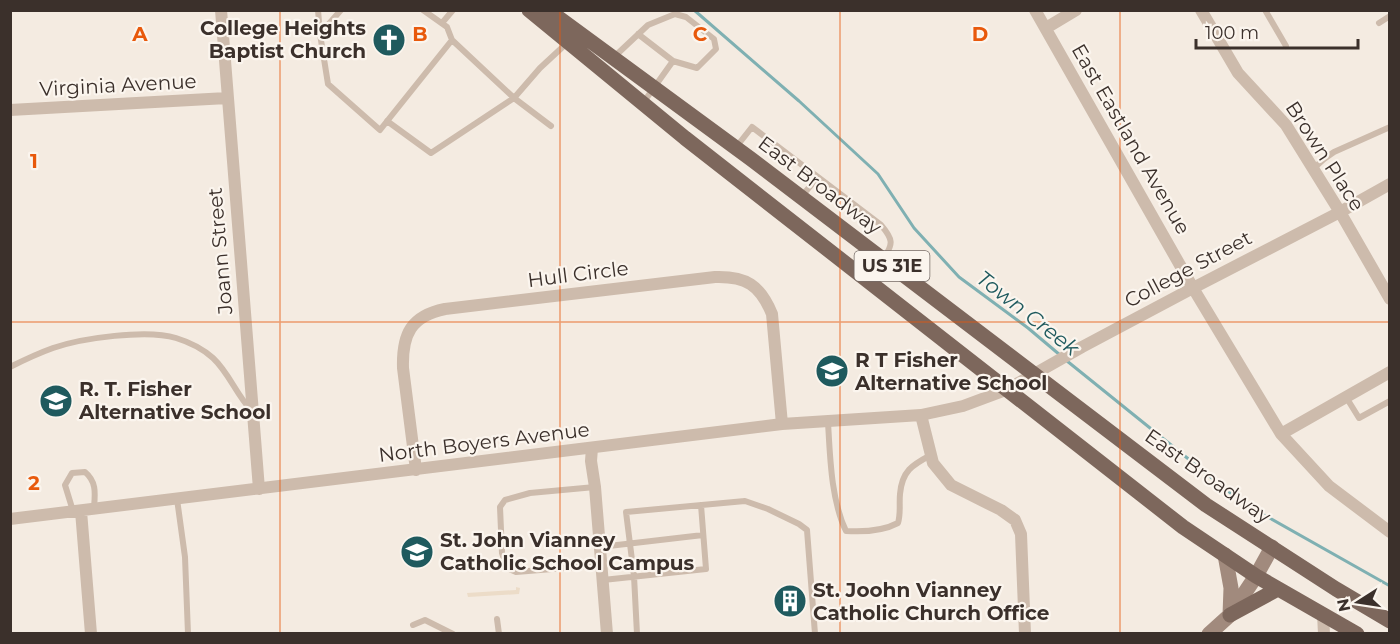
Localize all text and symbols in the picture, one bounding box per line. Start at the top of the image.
scale bar [1196,12,1358,50]
place label: College Heights Baptist Church [200,16,366,63]
text: A [131,22,148,46]
church icon: College Heights Baptist Church [371,22,407,58]
text: B [412,22,428,46]
text: C [693,22,708,46]
text: D [972,22,988,46]
text: 100 m [1205,22,1259,44]
street label: East Eastland Avenue [1067,39,1195,239]
street label: Virginia Avenue [39,69,197,101]
street label: Brown Place [1281,97,1369,215]
street label: East Broadway [754,131,887,239]
text: 1 [30,149,38,173]
street label: Joann Street [203,187,238,316]
street label: College Street [1120,225,1256,313]
road number: US 31E [854,251,930,281]
street label: Hull Circle [526,256,630,292]
water label: Town Creek [972,265,1085,362]
place label: R T Fisher Alternative School [854,348,1047,395]
school or university icon: R T Fisher Alternative School [814,353,850,389]
place label: R. T. Fisher Alternative School [78,377,271,424]
school or university icon: R. T. Fisher Alternative School [38,383,74,419]
street label: North Boyers Avenue [377,417,591,467]
street label: East Broadway [1140,424,1276,528]
text: 2 [28,471,40,495]
place label: St. John Vianney Catholic School Campus [440,528,695,575]
school or university icon: St. John Vianney Catholic School Campus [399,534,435,570]
north arrow [1328,572,1388,632]
place label: St. Joohn Vianney Catholic Church Office [813,578,1049,625]
building icon: St. Joohn Vianney Catholic Church Office [772,583,808,619]
text: N [1333,597,1354,613]

